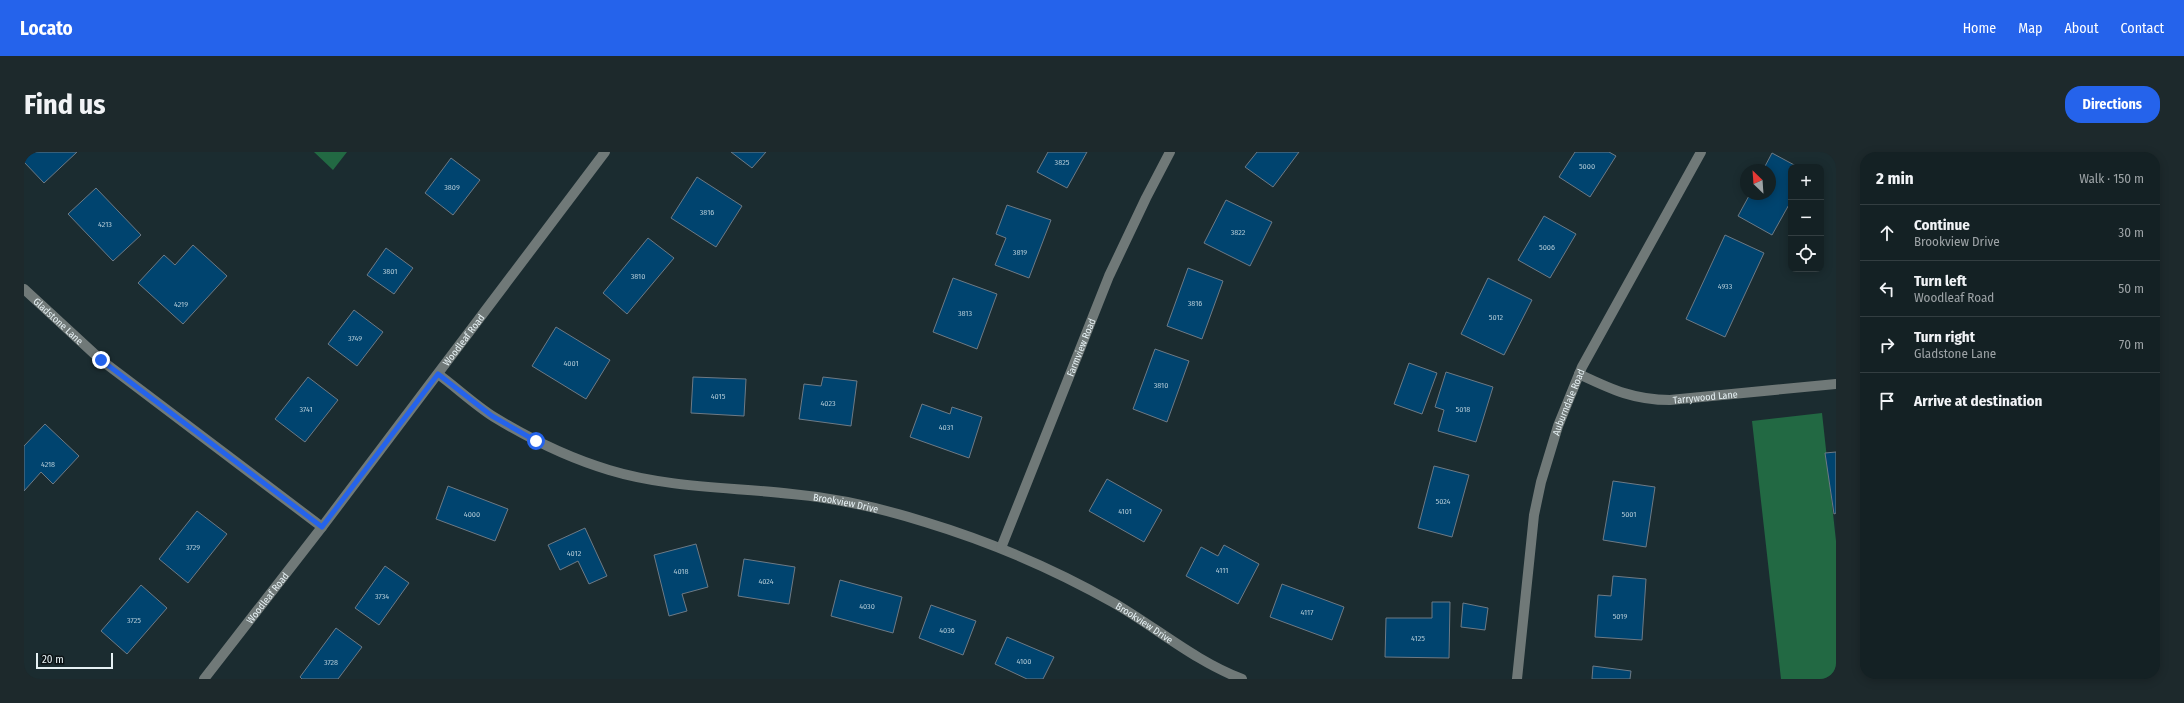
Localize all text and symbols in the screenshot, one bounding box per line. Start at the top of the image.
text: Locato [20,17,73,40]
text: Home [1963,20,1996,37]
text: Map [2018,20,2042,37]
text: About [2064,20,2099,37]
text: Contact [2121,20,2164,37]
button: Directions [2065,86,2160,123]
text: Find us [24,88,106,121]
house number: 3825 [1055,158,1070,167]
house number: 5000 [1579,162,1595,171]
north arrow [1740,164,1776,200]
map controls [1788,164,1824,272]
button: + [1788,164,1824,200]
text: 2 min [1876,168,1914,189]
text: Walk · 150 m [2079,171,2144,186]
house number: 3809 [444,183,460,192]
button: − [1788,200,1824,236]
house number: 3816 [700,208,714,217]
text: Continue [1914,216,1970,234]
house number: 4213 [98,220,112,229]
icon: ahead [1876,222,1898,244]
text: 30 m [2118,225,2144,240]
house number: 3822 [1231,228,1246,237]
text: Brookview Drive [1914,234,2000,249]
button: locate [1788,236,1824,272]
house number: 5006 [1539,243,1555,252]
house number: 3819 [1013,248,1027,257]
house number: 3801 [383,267,397,276]
house number: 3810 [631,272,645,281]
text: Turn left [1914,272,1967,290]
icon: left [1876,278,1898,300]
text: 50 m [2118,281,2144,296]
house number: 4933 [1718,282,1733,291]
text: Woodleaf Road [1914,290,1994,305]
street label: Gladstone Lane [31,296,85,348]
house number: 3816 [1188,299,1202,308]
house number: 4219 [174,300,188,309]
house number: 3813 [958,309,972,318]
street label: Woodleaf Road [441,312,488,369]
house number: 5012 [1489,313,1504,322]
street label: Farmview Road [1065,317,1099,378]
text: Turn right [1914,328,1975,346]
house number: 3749 [348,334,362,343]
icon: right [1876,334,1898,356]
text: 70 m [2119,337,2144,352]
text: Gladstone Lane [1914,346,1996,361]
route end [92,351,110,369]
house number: 4001 [563,359,579,368]
street label: Auburndale Road [1550,367,1588,437]
house number: 3810 [1154,381,1168,390]
street label: Tarrywood Lane [1672,389,1738,407]
icon: arrive [1876,390,1898,412]
house number: 4015 [711,392,726,401]
text: Arrive at destination [1914,392,2042,410]
house number: 4023 [820,399,836,408]
house number: 3741 [299,405,313,414]
house number: 5018 [1456,405,1470,414]
house number: 4031 [939,423,953,432]
route start [527,432,545,450]
house number: 4218 [41,460,55,469]
street label: Brookview Drive [812,492,879,516]
house number: 5024 [1436,497,1451,506]
house number: 4101 [1118,507,1132,516]
house number: 4000 [464,510,480,519]
house number: 5001 [1622,510,1636,519]
house number: 3729 [186,543,200,552]
house number: 4012 [567,549,582,558]
house number: 4111 [1216,566,1228,575]
house number: 4018 [674,567,688,576]
street label: Woodleaf Road [244,570,292,626]
house number: 4024 [758,577,774,586]
house number: 3734 [375,592,389,601]
street label: Brookview Drive [1113,600,1175,647]
house number: 4030 [859,602,875,611]
house number: 4117 [1301,608,1314,617]
house number: 5019 [1613,612,1627,621]
house number: 3725 [127,616,141,625]
house number: 4036 [939,626,955,635]
house number: 4125 [1411,634,1425,643]
scale bar [36,651,113,670]
text: 20 m [42,653,64,666]
house number: 4100 [1017,657,1031,666]
house number: 3728 [324,658,338,667]

